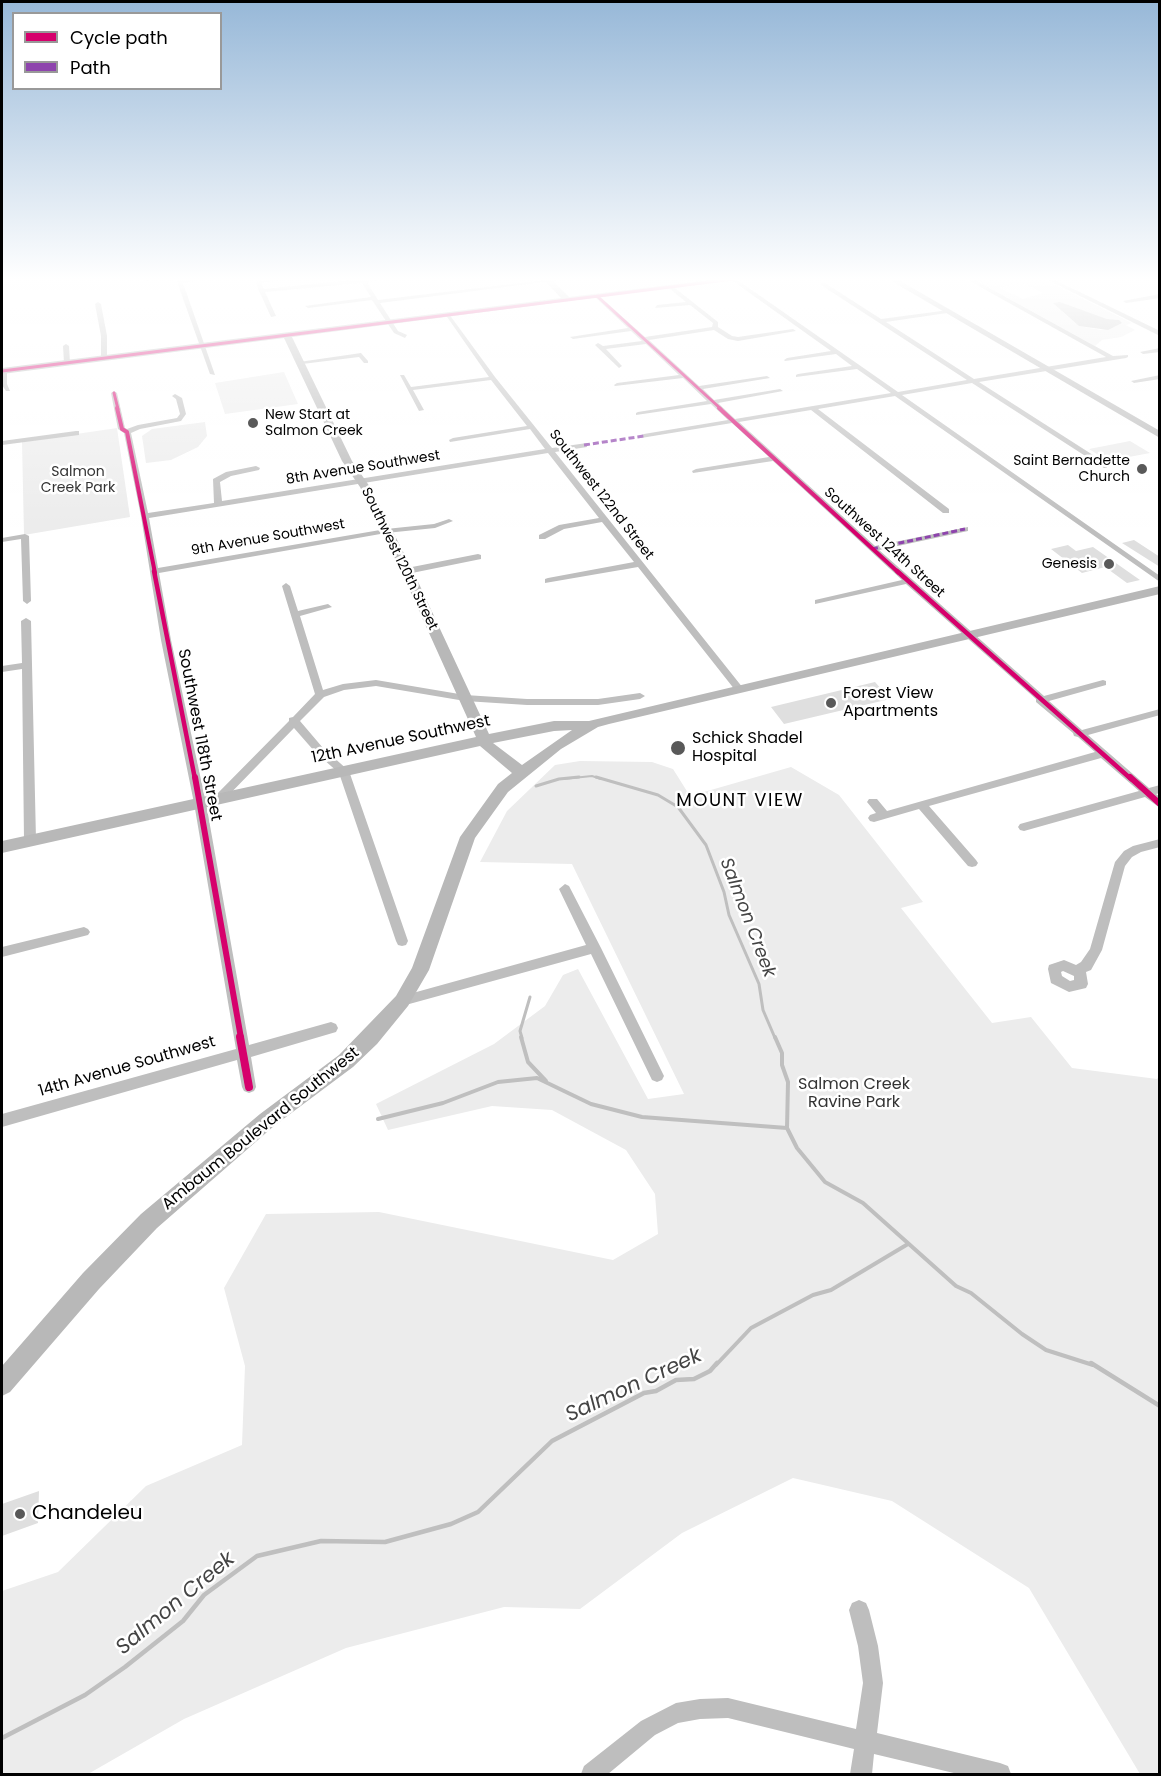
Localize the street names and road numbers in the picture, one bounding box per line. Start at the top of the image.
street label: Southwest 122nd Street [545,427,657,563]
street label: 8th Avenue Southwest [285,448,441,488]
street label: Southwest 124th Street [820,484,948,602]
street label: Southwest 120th Street [357,485,441,633]
street label: 9th Avenue Southwest [190,516,346,560]
street label: Southwest 118th Street [173,647,225,823]
street label: 12th Avenue Southwest [310,712,492,768]
street label: 14th Avenue Southwest [36,1033,218,1101]
street label: Ambaum Boulevard Southwest [159,1043,363,1215]

